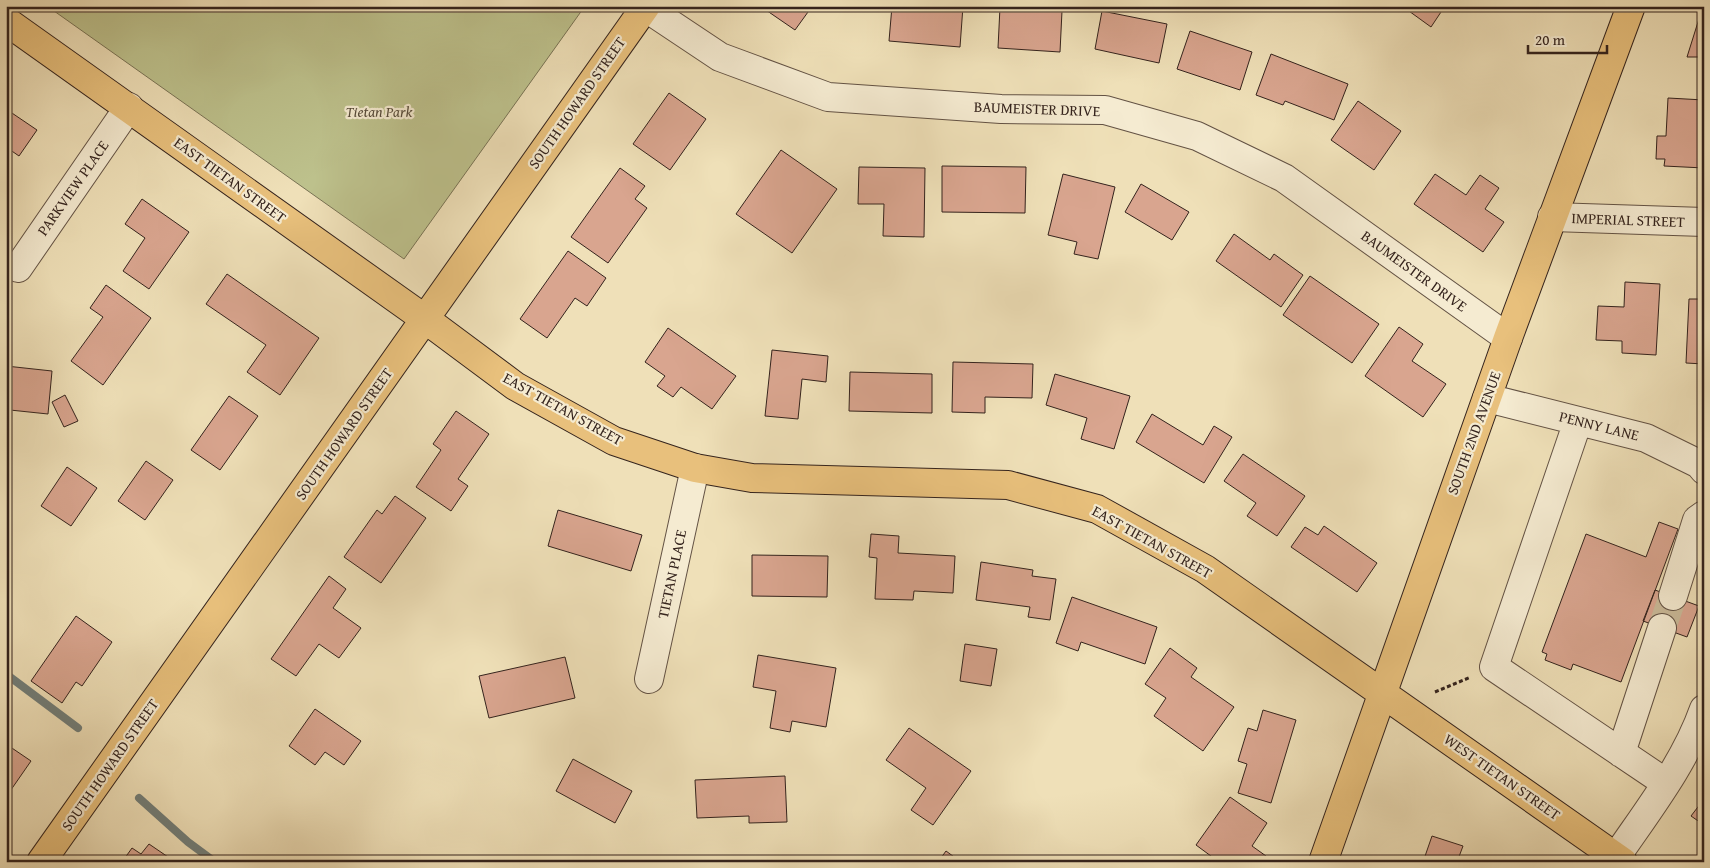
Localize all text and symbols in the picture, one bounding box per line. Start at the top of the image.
scale bar [1528,22,1606,54]
text: 20 m [1535,29,1566,50]
street label: SOUTH HOWARD STREET [523,32,630,173]
street label: BAUMEISTER DRIVE [973,96,1101,121]
park label: Tietan Park [346,101,413,122]
street label: EAST TIETAN STREET [170,132,291,228]
street label: PARKVIEW PLACE [32,136,114,240]
street label: IMPERIAL STREET [1571,207,1686,232]
street label: BAUMEISTER DRIVE [1357,225,1472,316]
street label: SOUTH HOWARD STREET [290,363,397,504]
street label: EAST TIETAN STREET [500,367,627,451]
street label: SOUTH 2ND AVENUE [1441,368,1506,498]
street label: PENNY LANE [1557,405,1642,446]
street label: EAST TIETAN STREET [1089,500,1216,584]
street label: TIETAN PLACE [652,527,691,620]
street label: SOUTH HOWARD STREET [56,694,163,835]
street label: WEST TIETAN STREET [1440,729,1565,825]

